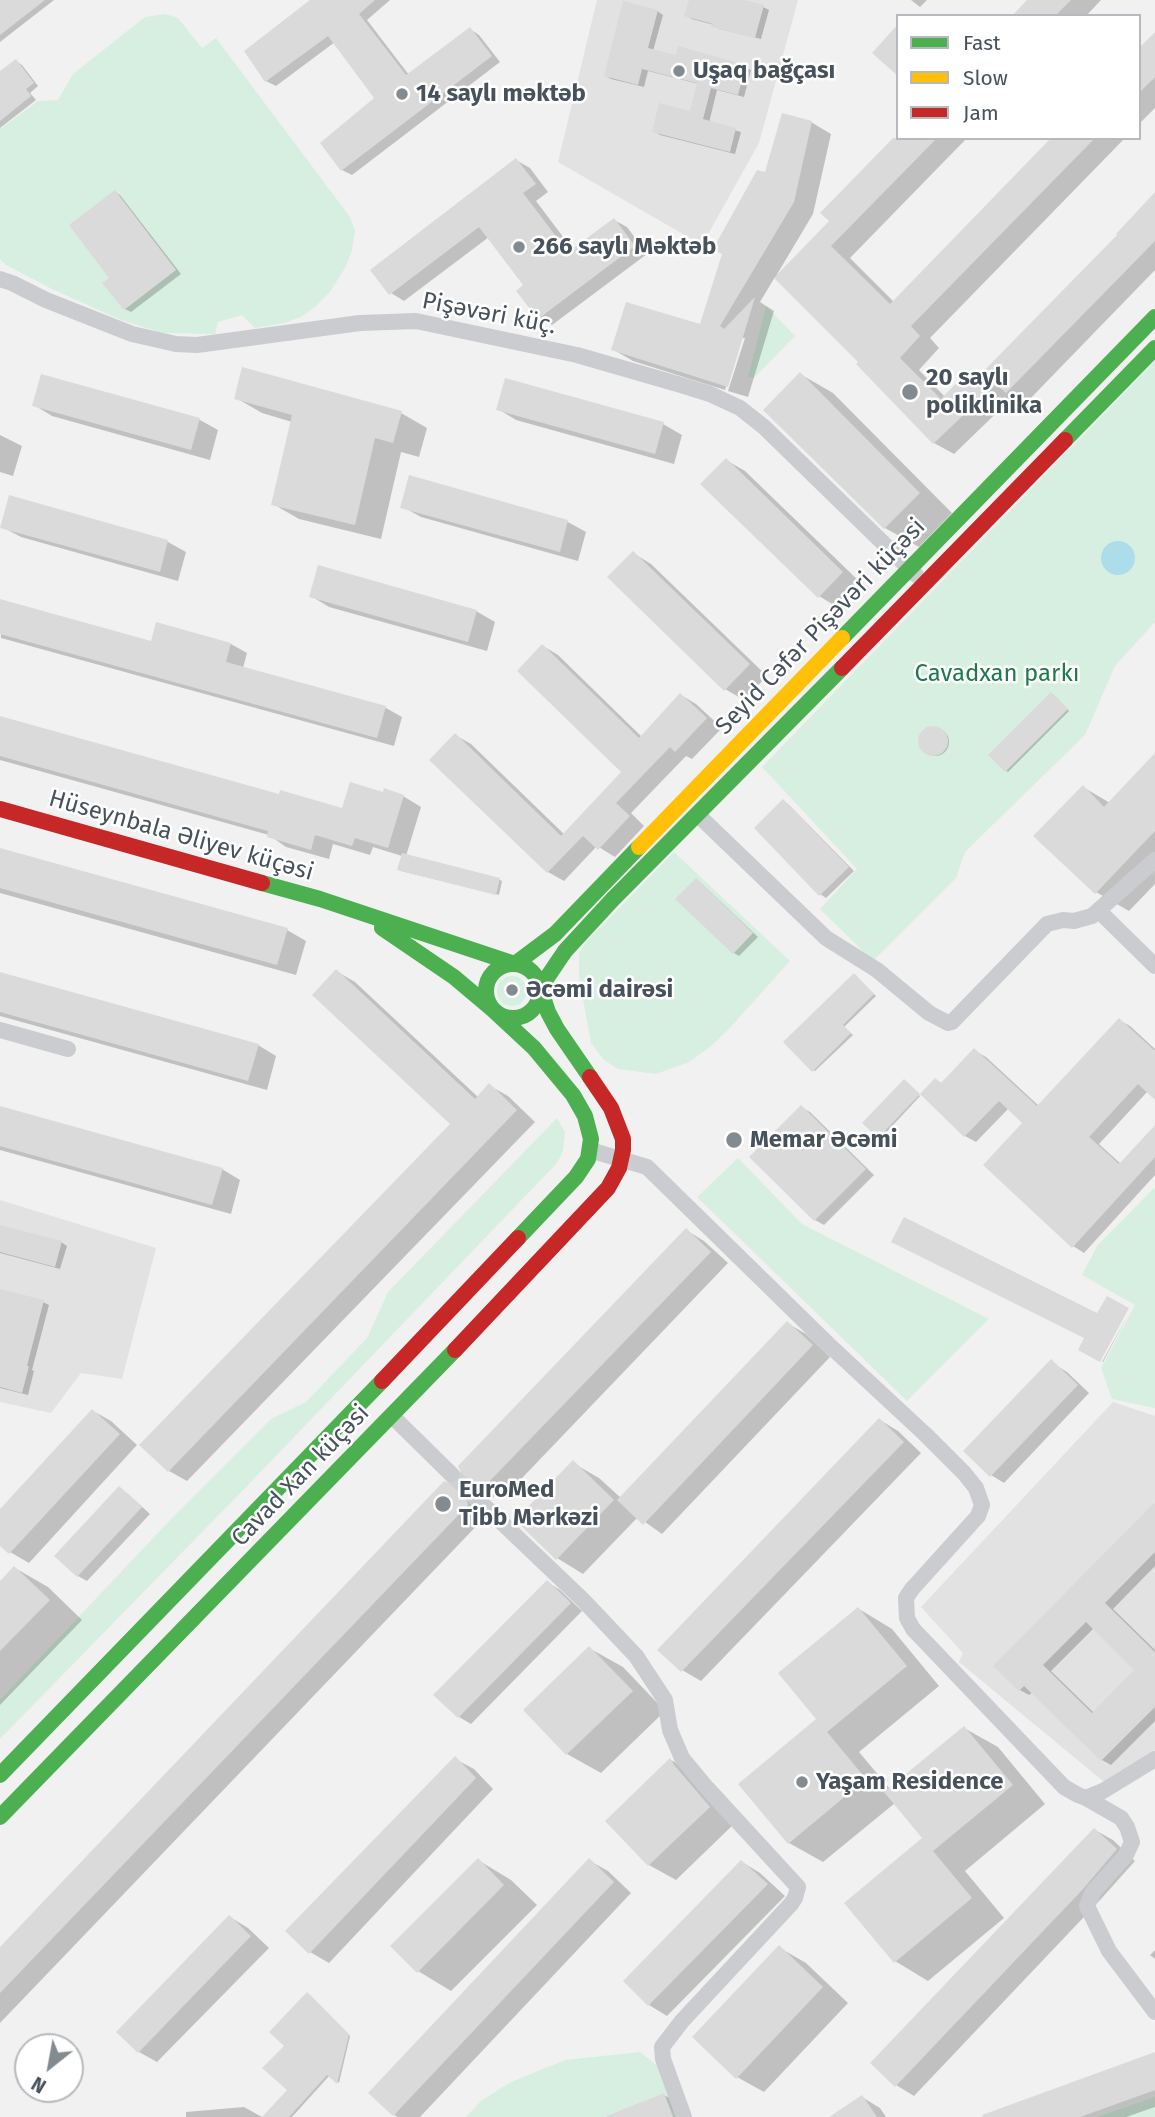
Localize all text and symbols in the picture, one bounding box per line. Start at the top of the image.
legend [896,14,1141,140]
text: Fast [963,30,1001,56]
place label: Uşaq bağçası [693,57,835,85]
marker: Uşaq bağçası [671,63,687,79]
text: Slow [963,65,1008,91]
place label: 14 saylı məktəb [416,80,586,108]
marker: 14 saylı məktəb [394,86,410,102]
text: Jam [963,100,999,126]
place label: 266 saylı Məktəb [533,233,716,261]
marker: 266 saylı Məktəb [511,239,527,255]
street label: Pişəvəri küç. [419,287,559,341]
place label: 20 saylı poliklinika [926,364,1042,420]
marker: 20 saylı poliklinika [900,382,920,402]
street label: Seyid Cəfər Pişəvəri küçəsi [710,513,932,741]
park label: Cavadxan parkı [915,660,1079,688]
street label: Hüseynbala Əliyev küçəsi [45,784,317,888]
place label: Əcəmi dairəsi [526,976,673,1004]
marker: Əcəmi dairəsi [504,982,520,998]
place label: Memar Əcəmi [750,1126,898,1154]
marker: Memar Əcəmi [724,1130,744,1150]
street label: Cavad Xan küçəsi [226,1399,376,1553]
place label: EuroMed Tibb Mərkəzi [459,1476,599,1532]
marker: EuroMed Tibb Mərkəzi [433,1494,453,1514]
place label: Yaşam Residence [816,1768,1003,1796]
marker: Yaşam Residence [794,1774,810,1790]
north arrow [14,2033,84,2103]
text: N [28,2072,50,2098]

